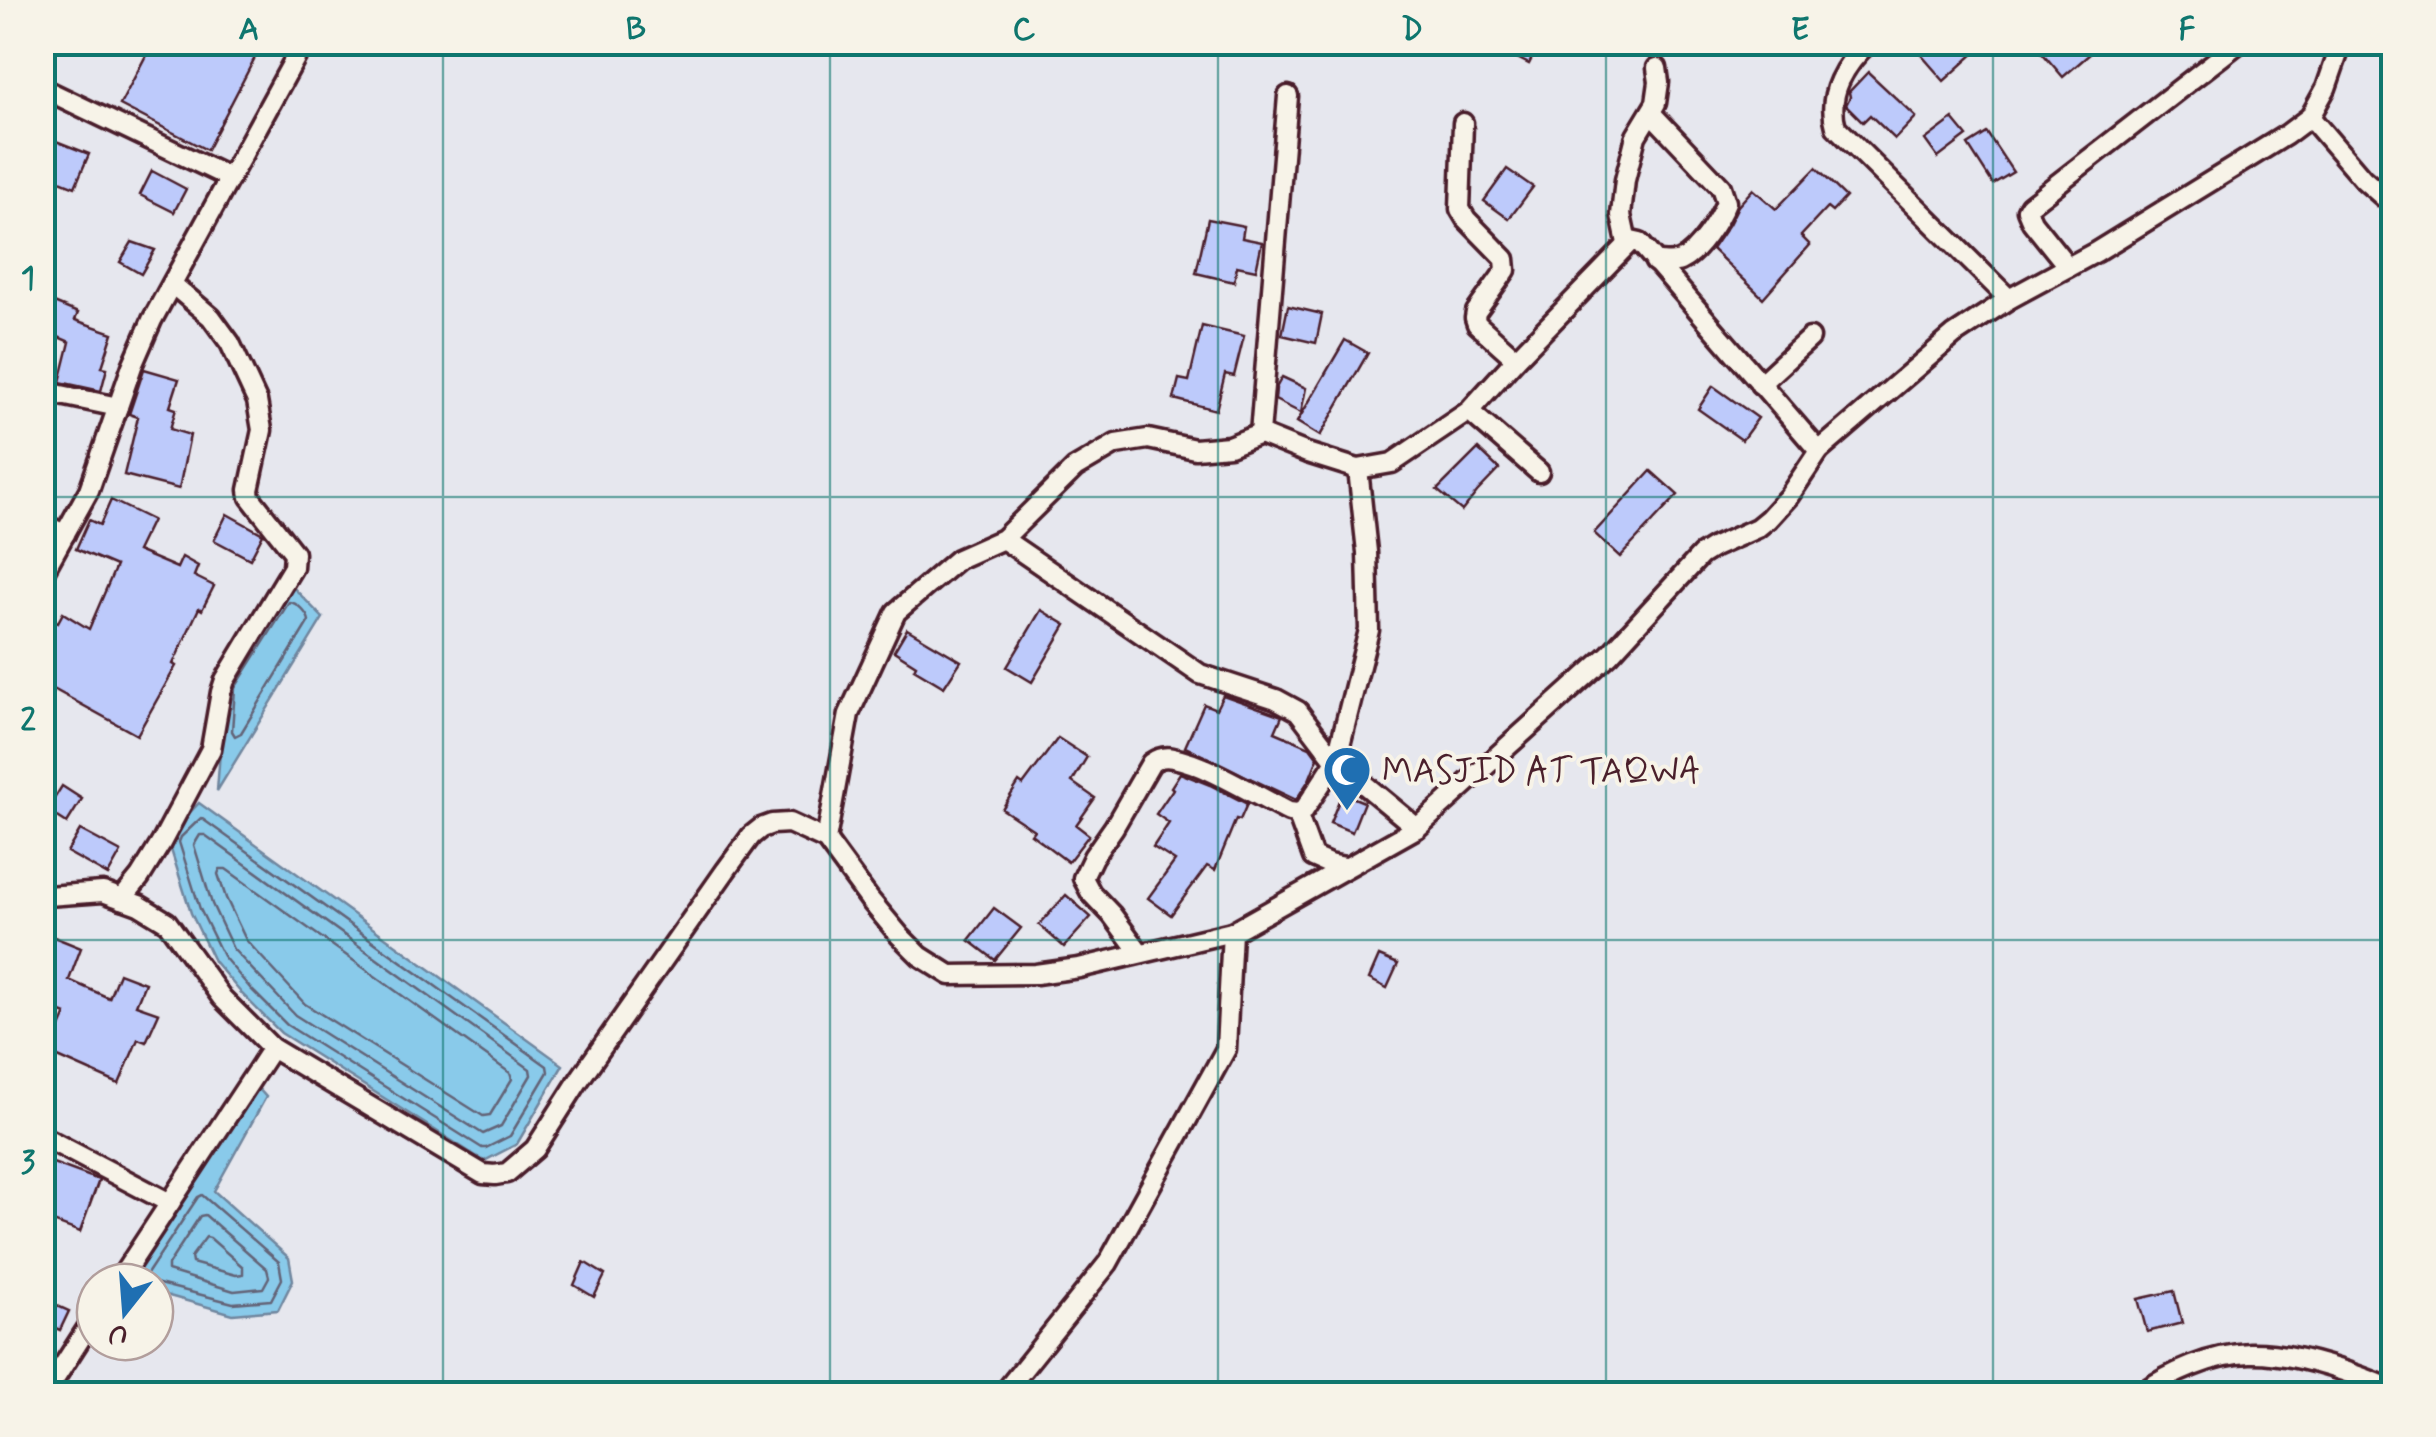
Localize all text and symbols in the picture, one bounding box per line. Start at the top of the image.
text: A [239,9,259,51]
text: B [626,9,646,51]
text: C [1013,9,1036,51]
text: D [1401,9,1423,51]
text: E [1791,9,1810,51]
text: F [2179,9,2196,51]
text: 1 [21,258,35,300]
text: 2 [20,700,36,742]
mosque icon: MASJID AT TAQWA [1321,744,1373,812]
place label: MASJID AT TAQWA [1382,749,1701,795]
text: 3 [21,1142,36,1184]
north arrow [75,1262,175,1362]
text: U [104,1313,133,1354]

